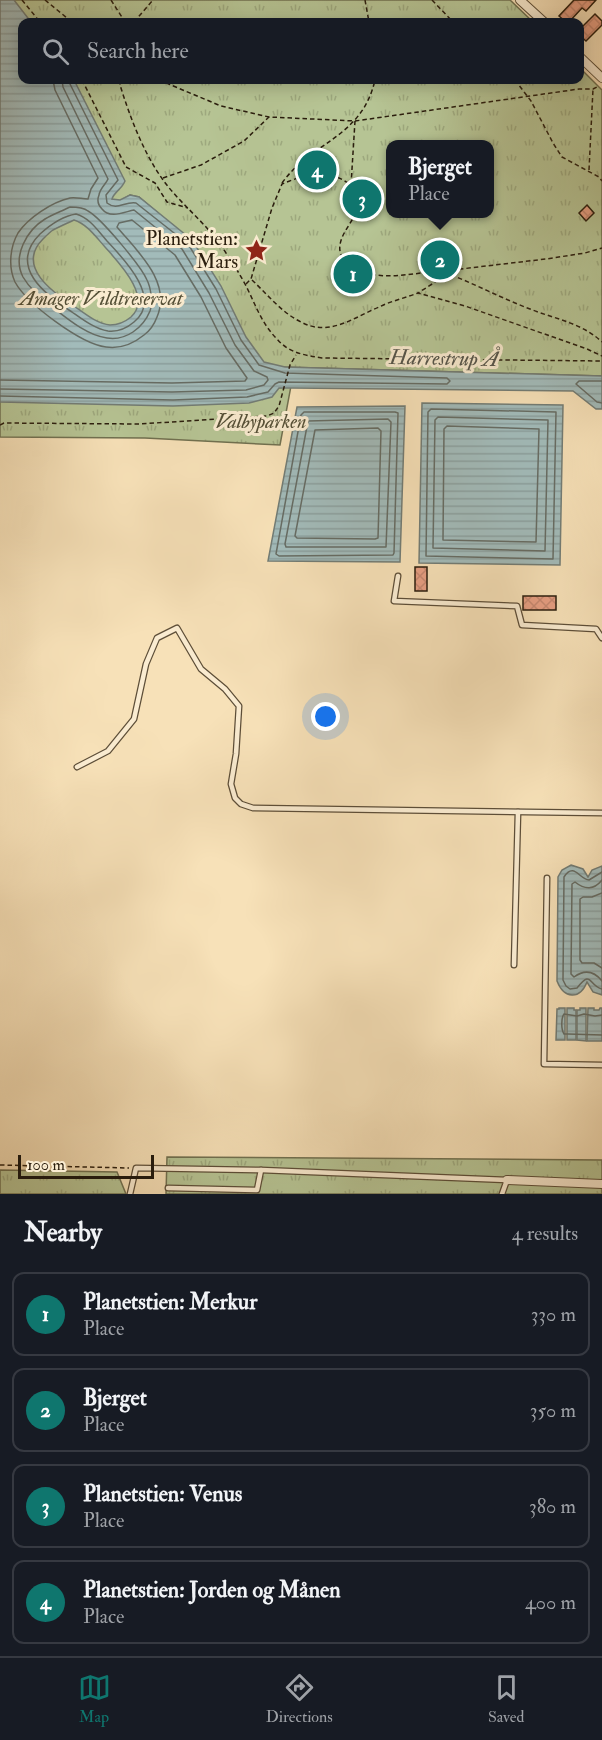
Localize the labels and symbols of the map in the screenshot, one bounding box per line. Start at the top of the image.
pin: 4 [298,148,336,192]
pin: 3 [342,176,382,222]
place label: Planetstien: Mars [146,226,238,274]
place icon: Planetstien: Mars [243,237,269,263]
pin: 2 [420,238,460,282]
pin: 1 [334,252,372,296]
park label: Amager Vildtreservat [17,286,184,311]
water label: Harrestrup Å [388,344,501,373]
park label: Valbyparken [216,409,306,434]
your location [311,702,340,731]
scale bar [18,1152,154,1180]

